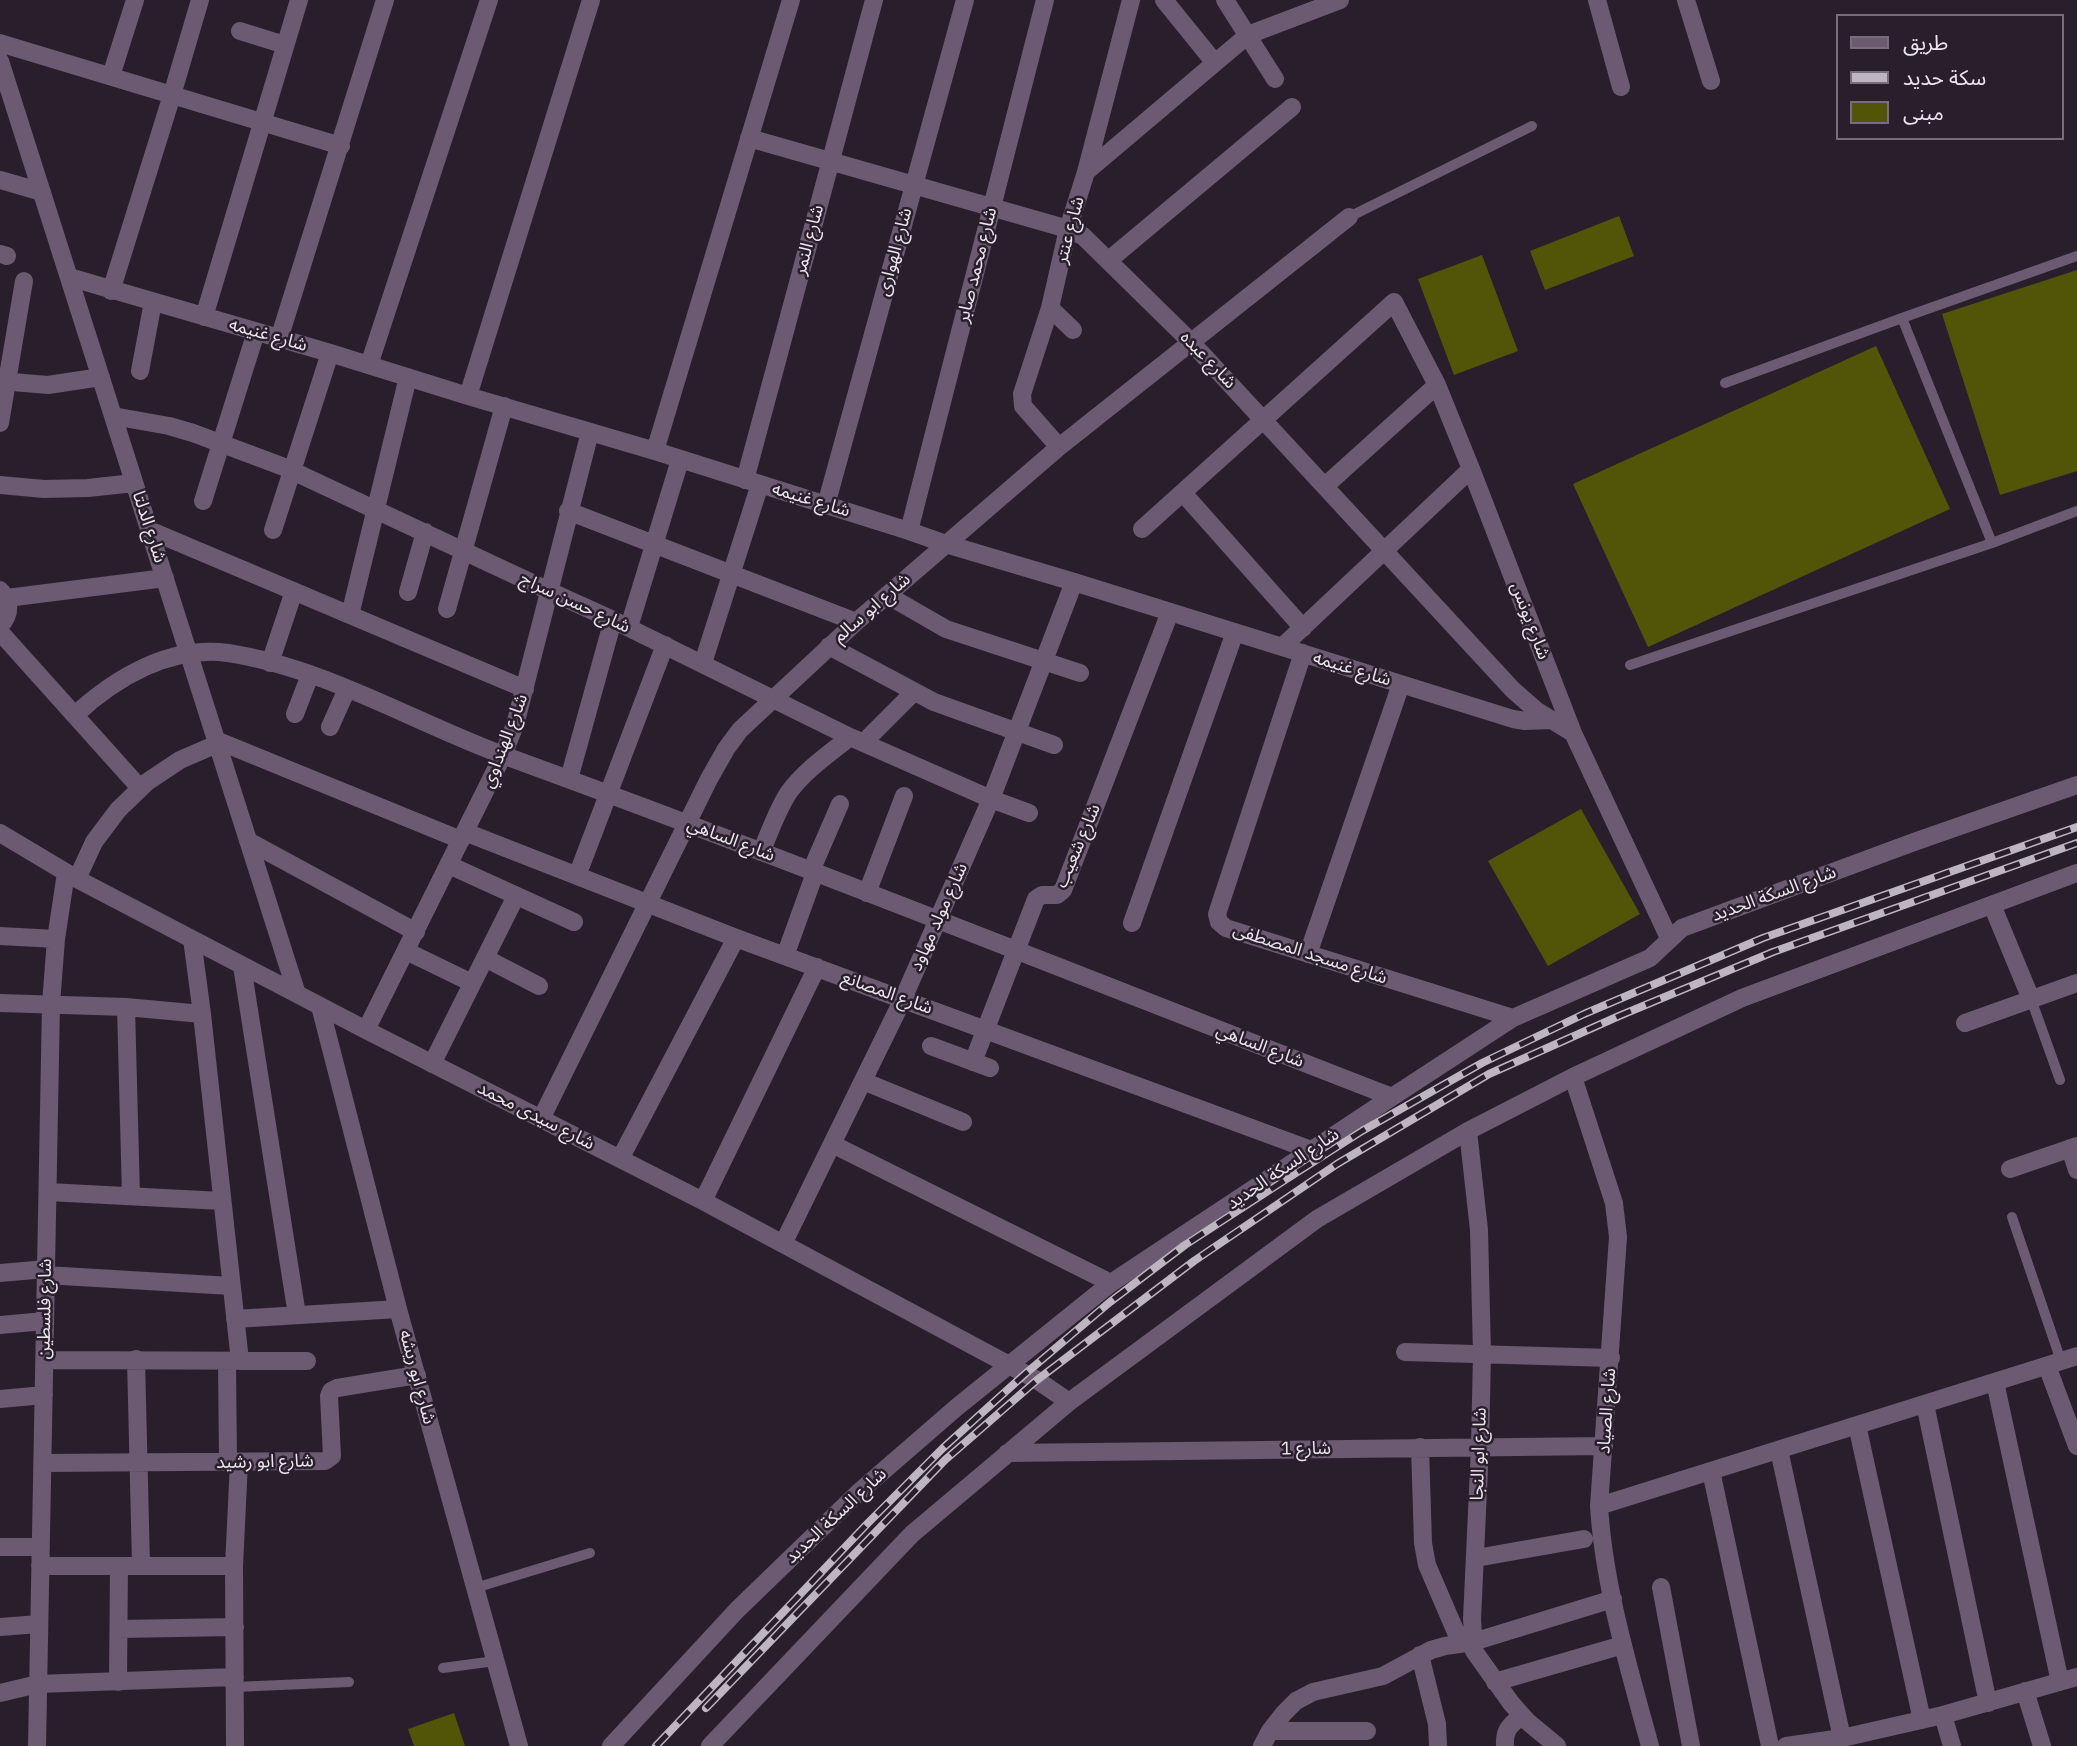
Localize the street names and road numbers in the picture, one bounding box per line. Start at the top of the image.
street label: شارع عنتر [1051,194,1089,266]
street label: شارع النمر [789,202,829,278]
street label: شارع محمد صابر [952,205,1002,325]
street label: شارع الهوارى [873,206,917,298]
street label: شارع غنيمه [226,314,310,356]
street label: شارع عبده [1175,327,1241,393]
street label: شارع غنيمه [769,478,853,522]
street label: شارع الدلتا [127,488,171,566]
street label: شارع حسن سراج [516,568,634,638]
street label: شارع ابو سالم [829,569,915,647]
street label: شارع يونس [1505,579,1555,663]
street label: شارع غنيمه [1310,647,1394,691]
street label: شارع الهنداوي [477,691,533,791]
street label: شارع شعيب [1051,801,1105,891]
street label: شارع الساهي [684,813,778,867]
street label: شارع مولد مهاود [905,860,973,974]
street label: شارع السكة الحديد [1709,862,1839,926]
street label: شارع مسجد المصطفى [1230,919,1390,989]
street label: شارع المصانع [838,967,936,1019]
street label: شارع الساهي [1213,1019,1307,1073]
street label: شارع سيدى محمد [474,1077,598,1155]
street label: شارع السكة الحديد [1223,1124,1343,1214]
street label: شارع فلسطين [33,1258,57,1360]
street label: شارع ابو ريشه [394,1328,440,1426]
street label: شارع الصياد [1593,1367,1621,1455]
street label: شارع ابو النجا [1467,1407,1491,1501]
street label: شارع 1 [1281,1438,1331,1460]
street label: شارع ابو رشيد [216,1450,314,1474]
street label: شارع السكة الحديد [781,1464,891,1568]

